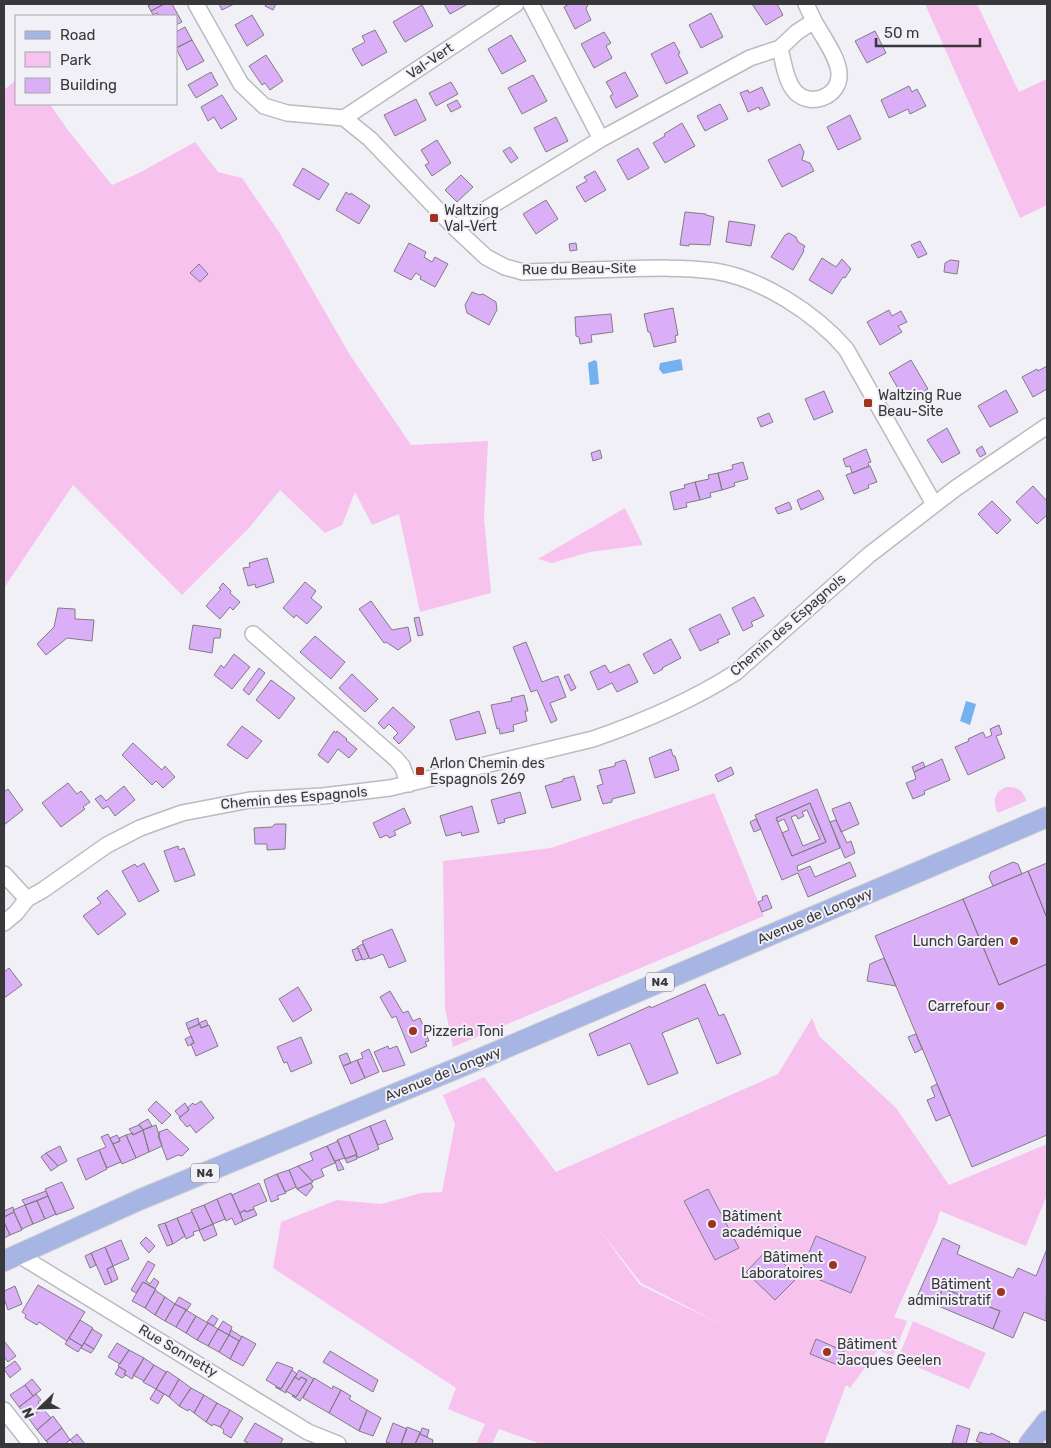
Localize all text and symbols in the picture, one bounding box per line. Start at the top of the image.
legend [15,15,178,105]
scale bar [876,15,980,47]
text: 50 m [884,24,919,42]
text: Road [60,26,96,44]
street label: Val-Vert [403,39,457,83]
text: Park [60,51,91,69]
text: Building [60,76,117,94]
place label: Waltzing Val-Vert [444,202,499,235]
marker: Waltzing Val-Vert [428,212,440,224]
street label: Rue du Beau-Site [522,260,636,278]
place label: Waltzing Rue Beau-Site [878,387,962,420]
marker: Waltzing Rue Beau-Site [862,397,874,409]
street label: Chemin des Espagnols [727,570,849,680]
place label: Arlon Chemin des Espagnols 269 [430,755,545,788]
marker: Arlon Chemin des Espagnols 269 [414,765,426,777]
street label: Chemin des Espagnols [220,783,368,813]
street label: Avenue de Longwy [755,884,875,948]
place label: Lunch Garden [913,933,1004,950]
marker: Lunch Garden [1008,935,1020,947]
road number: N4 [646,972,674,992]
place label: Carrefour [928,998,991,1015]
marker: Carrefour [994,1000,1006,1012]
place label: Pizzeria Toni [423,1023,504,1040]
marker: Pizzeria Toni [407,1025,419,1037]
street label: Avenue de Longwy [382,1043,504,1105]
road number: N4 [191,1164,219,1182]
place label: Bâtiment académique [722,1208,802,1241]
marker: Bâtiment académique [706,1218,718,1230]
place label: Bâtiment Laboratoires [741,1249,824,1282]
marker: Bâtiment Laboratoires [827,1259,839,1271]
place label: Bâtiment administratif [908,1276,992,1309]
marker: Bâtiment administratif [995,1286,1007,1298]
street label: Rue Sonnetty [135,1321,221,1381]
place label: Bâtiment Jacques Geelen [837,1336,941,1369]
marker: Bâtiment Jacques Geelen [821,1346,833,1358]
north arrow [15,1383,65,1433]
text: N [19,1405,38,1421]

